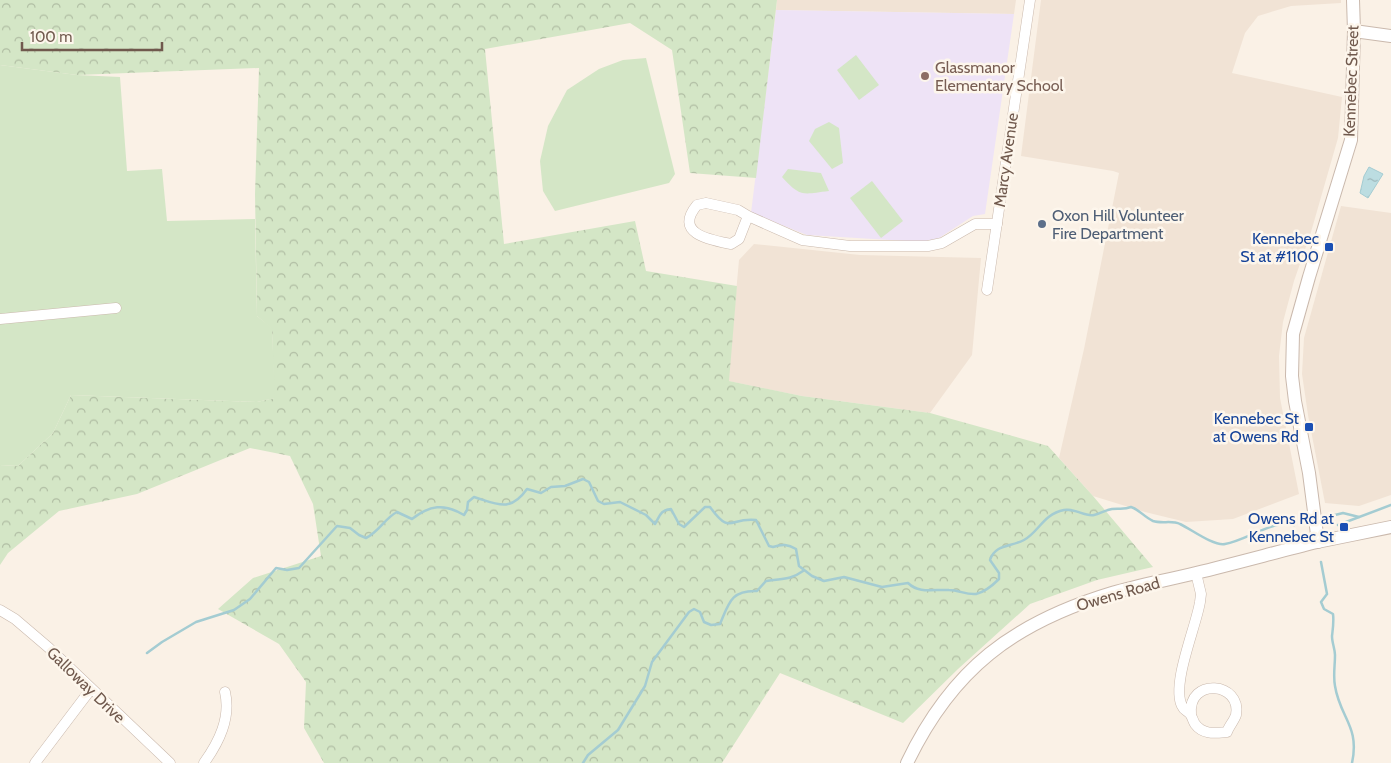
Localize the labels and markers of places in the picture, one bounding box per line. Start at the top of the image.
place label: Glassmanor Elementary School [935,58,1063,95]
marker: Glassmanor Elementary School [919,70,931,82]
place label: Oxon Hill Volunteer Fire Department [1052,206,1185,243]
marker: Oxon Hill Volunteer Fire Department [1036,218,1048,230]
place label: Kennebec St at #1100 [1240,229,1319,266]
marker: Kennebec St at #1100 [1323,241,1335,253]
place label: Kennebec St at Owens Rd [1213,409,1300,446]
marker: Kennebec St at Owens Rd [1303,421,1315,433]
place label: Owens Rd at Kennebec St [1248,509,1335,546]
marker: Owens Rd at Kennebec St [1338,521,1350,533]

